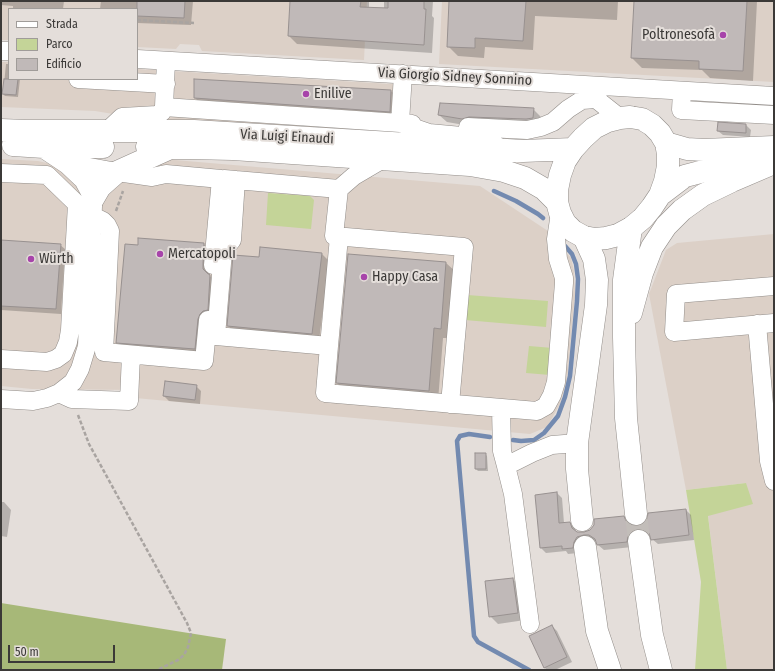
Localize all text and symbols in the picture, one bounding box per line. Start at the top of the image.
legend [8,8,138,80]
text: Strada [46,17,78,31]
place label: Poltronesofà [642,27,715,43]
marker: Poltronesofà [718,30,728,40]
text: Parco [46,37,73,51]
text: Edificio [46,57,82,71]
street label: Via Giorgio Sidney Sonnino [378,65,532,89]
place label: Enilive [314,86,352,102]
marker: Enilive [301,89,311,99]
street label: Via Luigi Einaudi [240,126,334,148]
place label: Mercatopoli [168,246,236,262]
marker: Mercatopoli [155,249,165,259]
place label: Würth [39,251,74,267]
marker: Würth [26,254,36,264]
place label: Happy Casa [372,269,438,285]
marker: Happy Casa [359,272,369,282]
scale bar [10,637,117,663]
text: 50 m [15,645,39,659]

